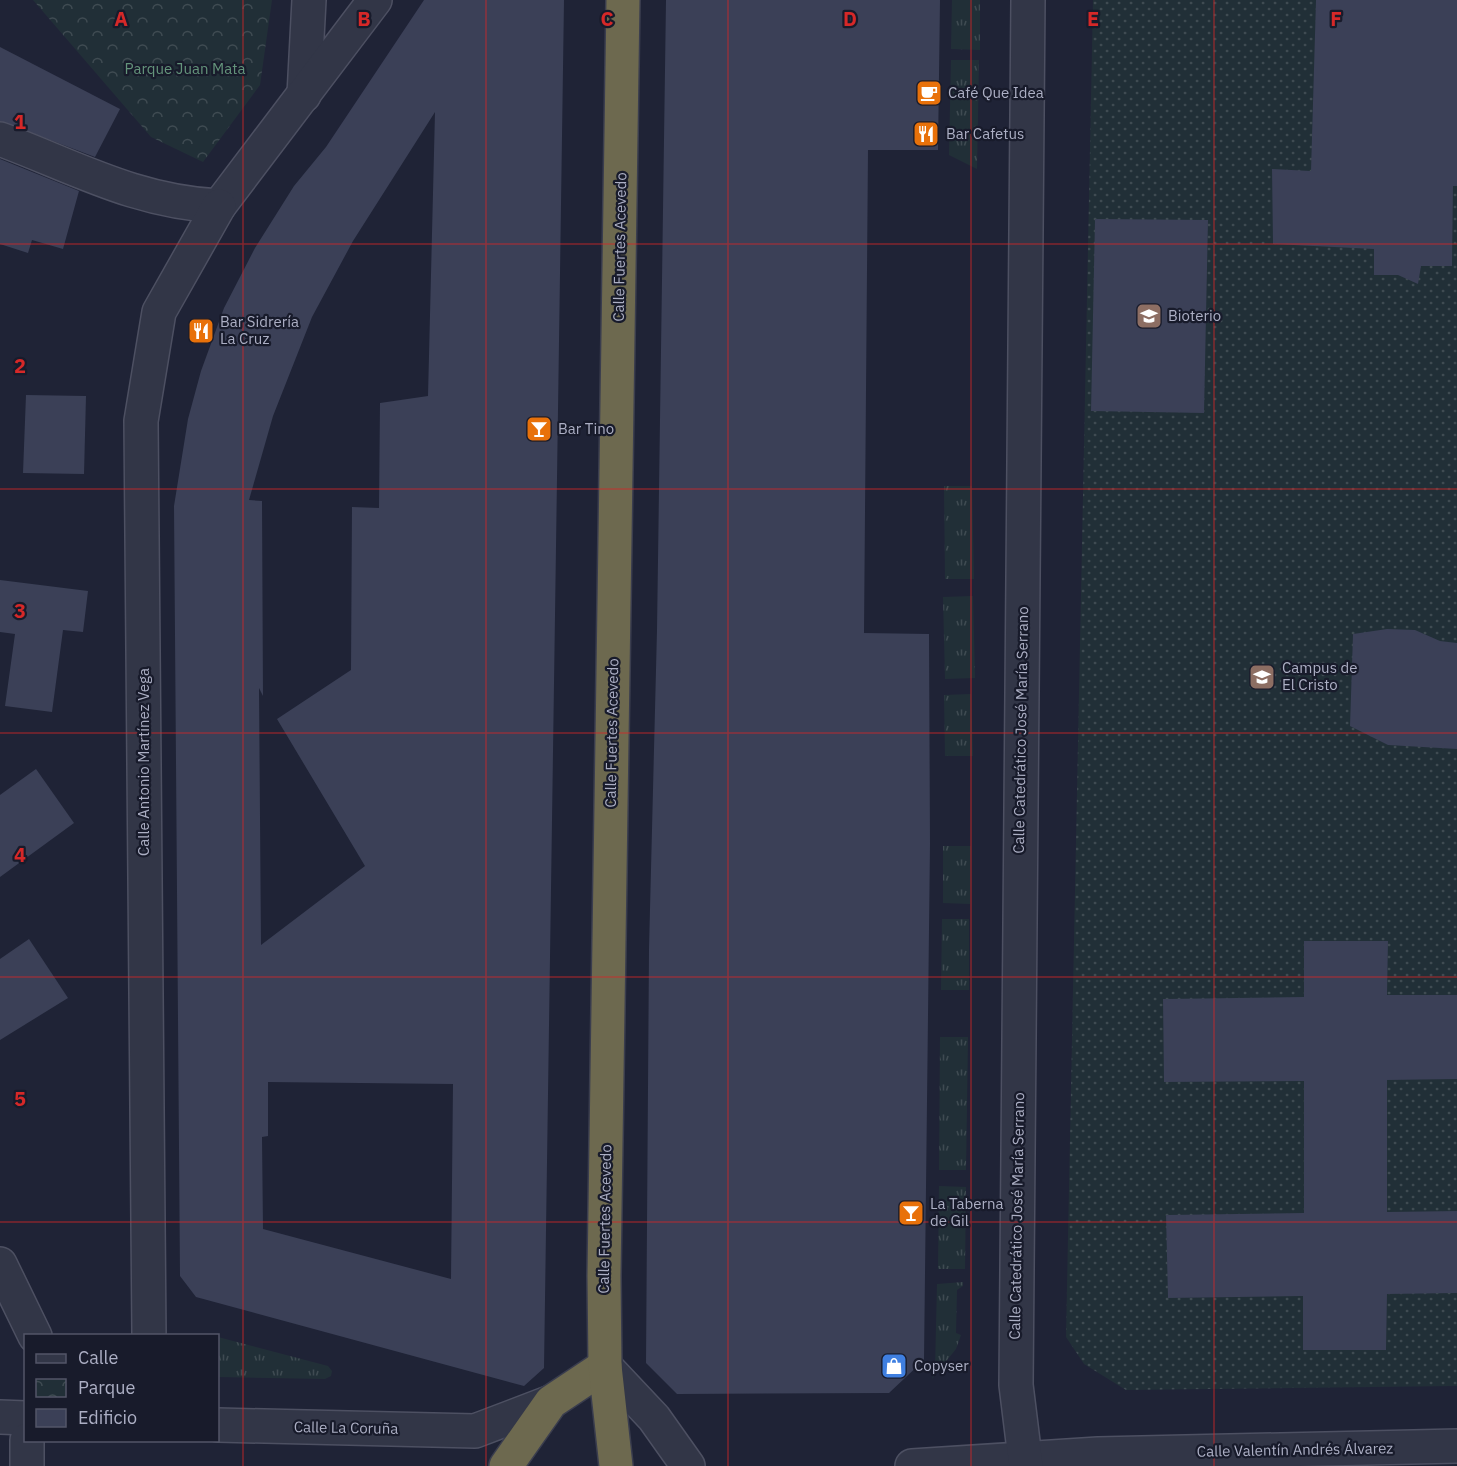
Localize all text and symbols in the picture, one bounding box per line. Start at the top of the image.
text: A [114,5,128,32]
text: B [357,5,371,32]
text: C [600,5,614,32]
text: D [843,5,857,32]
text: E [1087,5,1099,32]
text: F [1330,5,1342,32]
park label: Parque Juan Mata [124,59,246,78]
cafe icon: Café Que Idea [914,78,944,108]
place label: Café Que Idea [948,83,1044,102]
text: 1 [14,108,26,135]
restaurant icon: Bar Cafetus [911,119,941,149]
place label: Bar Cafetus [946,124,1024,143]
street label: Calle Fuertes Acevedo [609,172,630,322]
school or university icon: Bioterio [1134,301,1164,331]
place label: Bioterio [1168,306,1221,325]
place label: Bar Sidrería La Cruz [220,312,299,348]
restaurant icon: Bar Sidrería La Cruz [186,316,216,346]
text: 2 [14,352,26,379]
bar icon: Bar Tino [524,414,554,444]
place label: Bar Tino [558,419,614,438]
text: 3 [14,597,26,624]
street label: Calle Catedrático José María Serrano [1009,606,1032,854]
street label: Calle Fuertes Acevedo [601,658,622,808]
place label: Campus de El Cristo [1282,658,1357,694]
school or university icon: Campus de El Cristo [1247,662,1277,692]
street label: Calle Antonio Martínez Vega [134,668,153,856]
text: 4 [14,841,26,868]
text: 5 [14,1085,26,1112]
street label: Calle Catedrático José María Serrano [1005,1092,1028,1340]
street label: Calle Fuertes Acevedo [594,1144,615,1294]
place label: La Taberna de Gil [930,1194,1004,1230]
bar icon: La Taberna de Gil [896,1198,926,1228]
legend [24,1334,219,1442]
text: Calle [78,1346,118,1369]
shop icon: Copyser [879,1351,909,1381]
place label: Copyser [914,1356,969,1375]
text: Parque [78,1376,136,1399]
text: Edificio [78,1406,137,1429]
street label: Calle La Coruña [294,1417,398,1438]
street label: Calle Valentín Andrés Álvarez [1197,1438,1393,1461]

